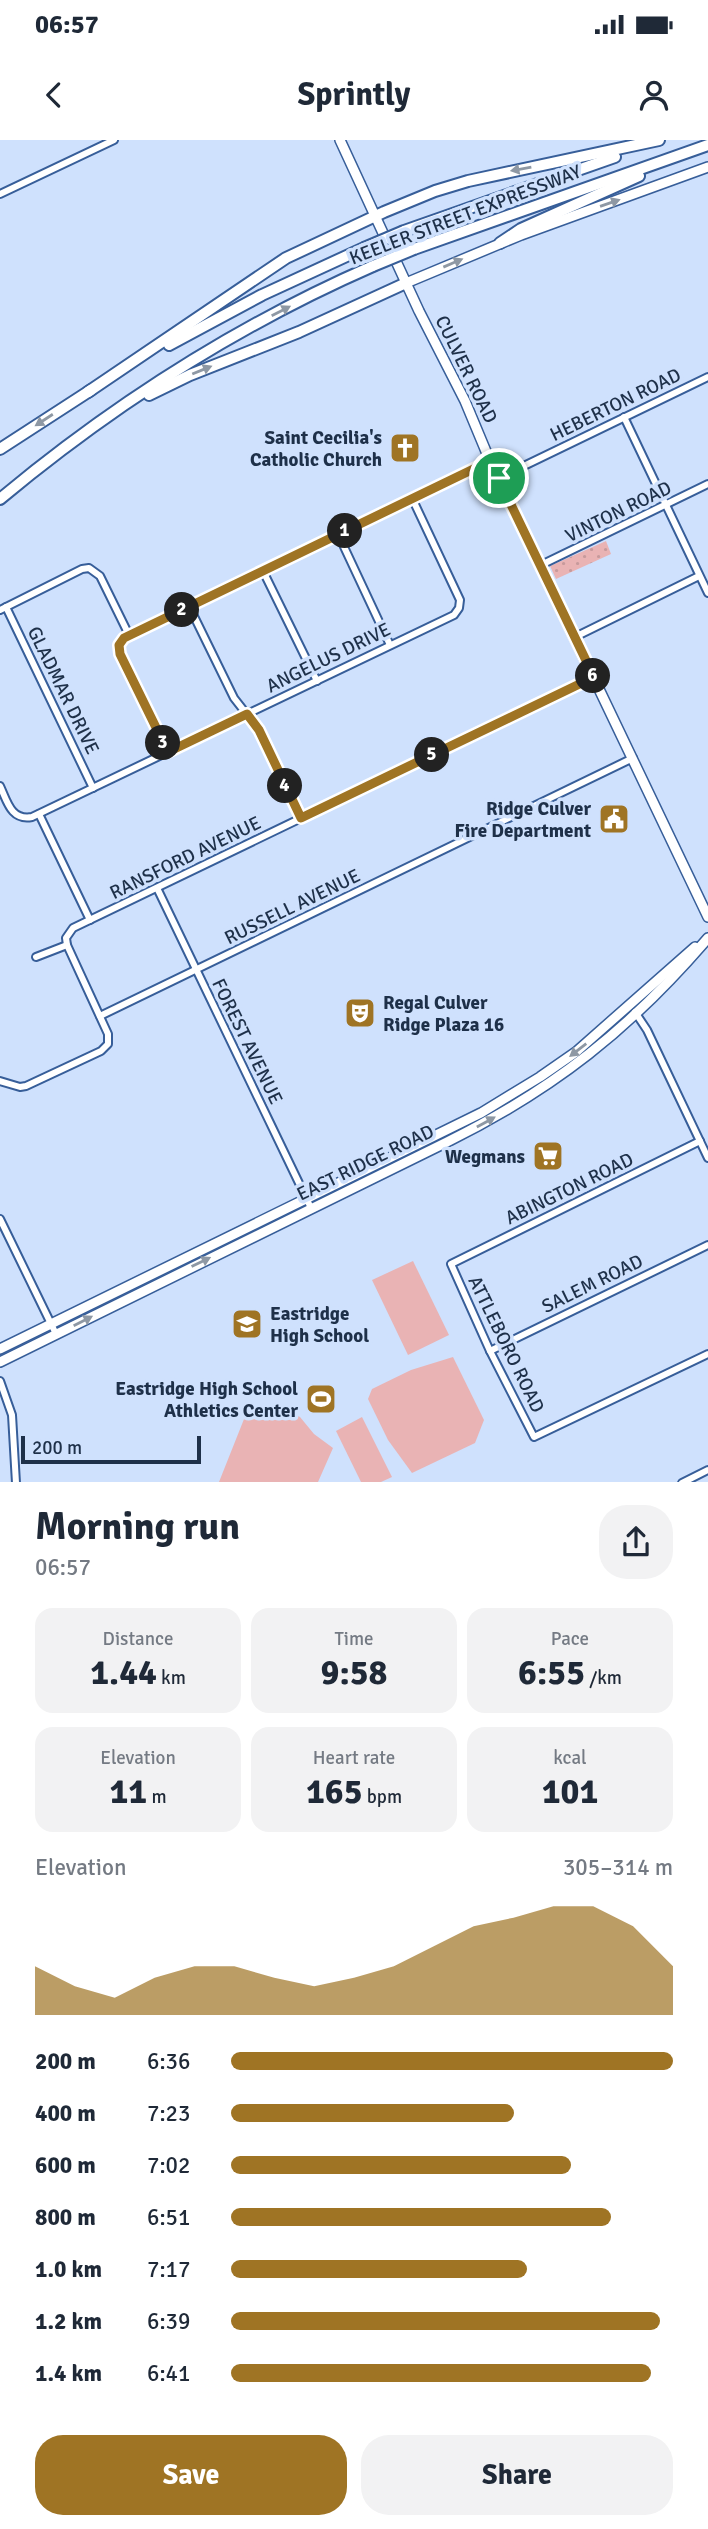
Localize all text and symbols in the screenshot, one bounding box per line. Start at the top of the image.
text: 06:57 [35,9,99,41]
text: Sprintly [298,75,410,114]
icon: back [35,76,73,114]
icon: person [635,76,673,114]
street label: KEELER STREET EXPRESSWAY [346,159,585,270]
one-way arrow [510,164,532,175]
one-way arrow [600,197,621,208]
one-way arrow [443,257,463,269]
one-way arrow [271,305,291,316]
street label: CULVER ROAD [430,312,503,427]
street label: HEBERTON ROAD [546,363,685,447]
one-way arrow [191,364,212,375]
one-way arrow [34,414,54,427]
place label: Saint Cecilia's Catholic Church [250,426,382,472]
church icon: Saint Cecilia's Catholic Church [388,431,422,465]
pin [469,448,529,508]
icon: arrive [480,459,518,497]
street label: VINTON ROAD [561,476,675,548]
pin: 1 [328,514,362,548]
text: 1 [339,518,350,542]
pin: 2 [164,592,200,628]
text: 2 [176,597,187,621]
street label: ANGELUS DRIVE [262,617,395,698]
street label: GLADMAR DRIVE [22,623,104,758]
pin: 6 [576,658,610,694]
text: 6 [587,663,598,687]
pin: 3 [146,726,180,760]
text: 3 [157,730,168,754]
pin: 5 [414,738,450,772]
text: 5 [426,742,437,766]
pin: 4 [268,768,302,804]
text: 4 [279,773,290,797]
place label: Ridge Culver Fire Department [455,797,591,843]
public building icon: Ridge Culver Fire Department [597,802,631,836]
street label: RANSFORD AVENUE [106,811,265,905]
street label: RUSSELL AVENUE [221,864,364,950]
street label: FOREST AVENUE [206,975,288,1108]
place label: Regal Culver Ridge Plaza 16 [383,991,504,1037]
theatre icon: Regal Culver Ridge Plaza 16 [343,996,377,1030]
one-way arrow [569,1043,587,1058]
one-way arrow [476,1116,496,1128]
street label: EAST RIDGE ROAD [293,1119,438,1207]
supermarket icon: Wegmans [531,1139,565,1173]
place label: Wegmans [445,1145,525,1169]
street label: ABINGTON ROAD [501,1148,637,1230]
street label: SALEM ROAD [538,1249,647,1319]
one-way arrow [191,1257,211,1268]
street label: ATTLEBORO ROAD [463,1272,550,1417]
place label: Eastridge High School [270,1302,369,1348]
school or university icon: Eastridge High School [230,1307,264,1341]
one-way arrow [73,1315,93,1326]
place label: Eastridge High School Athletics Center [115,1377,298,1423]
sports icon: Eastridge High School Athletics Center [304,1382,338,1416]
scale bar [21,1434,201,1465]
text: 200 m [32,1436,82,1460]
text: Morning run [35,1503,240,1550]
button: share [599,1505,673,1579]
text: 06:57 [35,1553,91,1582]
text: Distance [103,1627,173,1651]
text: Time [334,1627,374,1651]
text: Pace [551,1627,589,1651]
text: 1.44 [90,1651,157,1694]
text: 9:58 [320,1651,388,1694]
text: 6:55 [518,1651,585,1694]
text: km [157,1666,186,1690]
text: /km [585,1666,622,1690]
text: Elevation [100,1746,176,1770]
text: Heart rate [313,1746,395,1770]
text: kcal [553,1746,587,1770]
text: 11 [109,1770,147,1813]
text: 165 [306,1770,363,1813]
text: 101 [542,1770,598,1813]
text: m [147,1785,167,1809]
text: bpm [363,1785,402,1809]
text: Elevation [35,1853,127,1882]
text: 305–314 m [563,1853,673,1882]
text: 200 m [35,2047,96,2076]
text: 6:36 [147,2047,190,2076]
text: 400 m [35,2099,96,2128]
text: 7:23 [147,2099,190,2128]
text: 600 m [35,2151,96,2180]
text: 7:02 [147,2151,190,2180]
text: 800 m [35,2203,96,2232]
text: 6:51 [147,2203,190,2232]
text: 1.0 km [35,2255,102,2284]
text: 7:17 [147,2255,190,2284]
text: 1.2 km [35,2307,102,2336]
text: 6:39 [147,2307,190,2336]
text: 1.4 km [35,2359,102,2388]
text: 6:41 [147,2359,190,2388]
button: Save [35,2435,347,2515]
button: Share [361,2435,673,2515]

